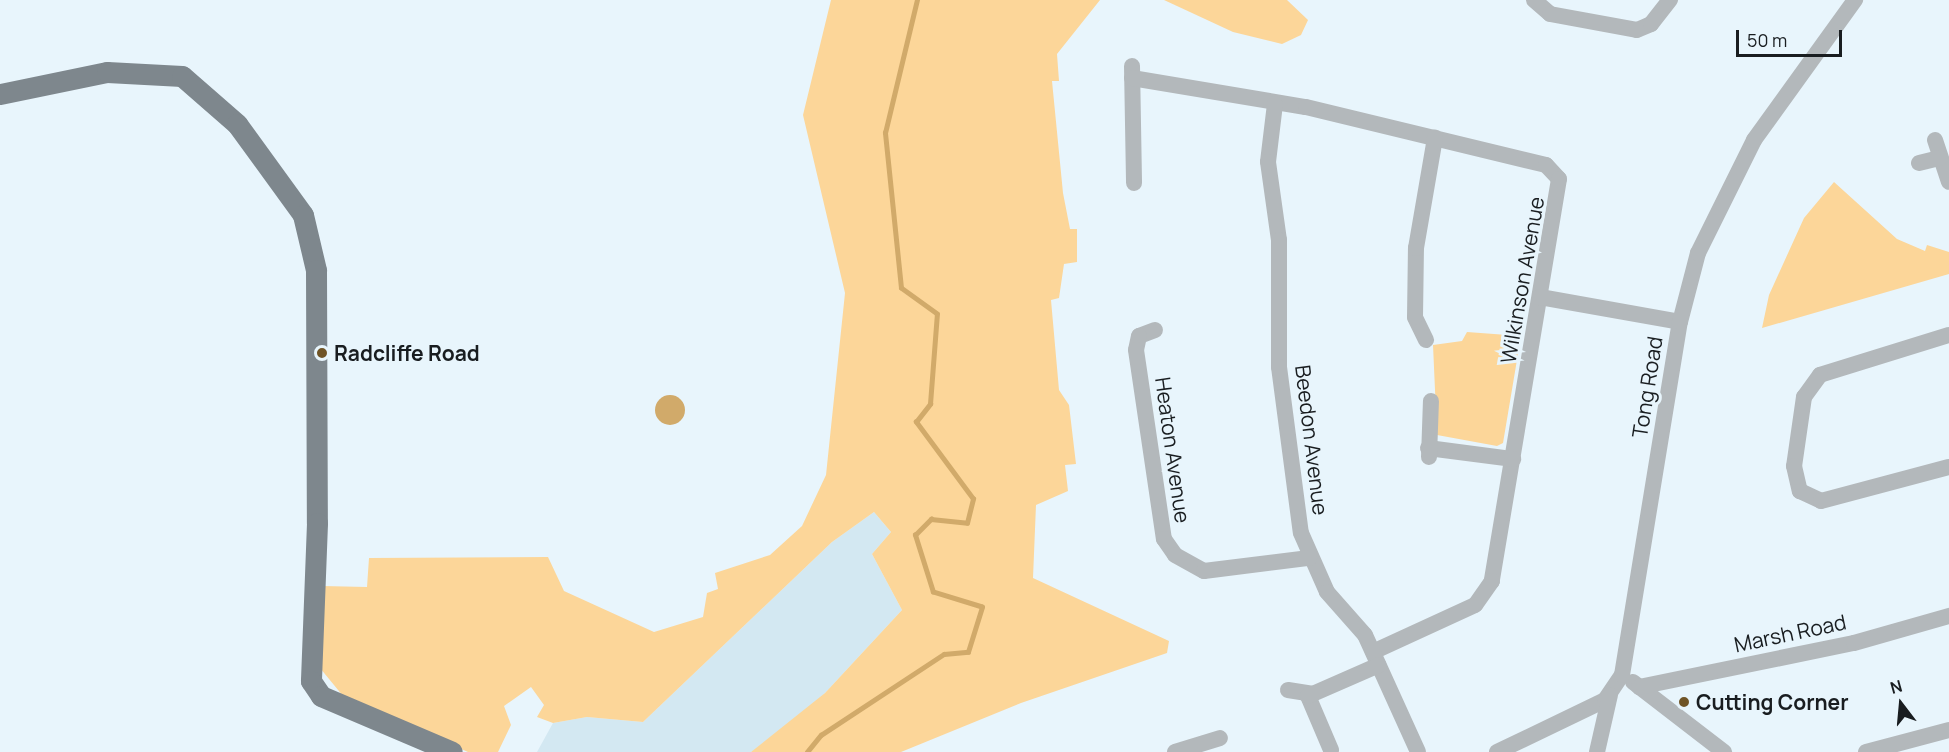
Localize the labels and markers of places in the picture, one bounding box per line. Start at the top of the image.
place label: Radcliffe Road [334,340,480,366]
marker: Radcliffe Road [315,346,329,360]
place label: Cutting Corner [1696,689,1849,715]
marker: Cutting Corner [1677,695,1691,709]

